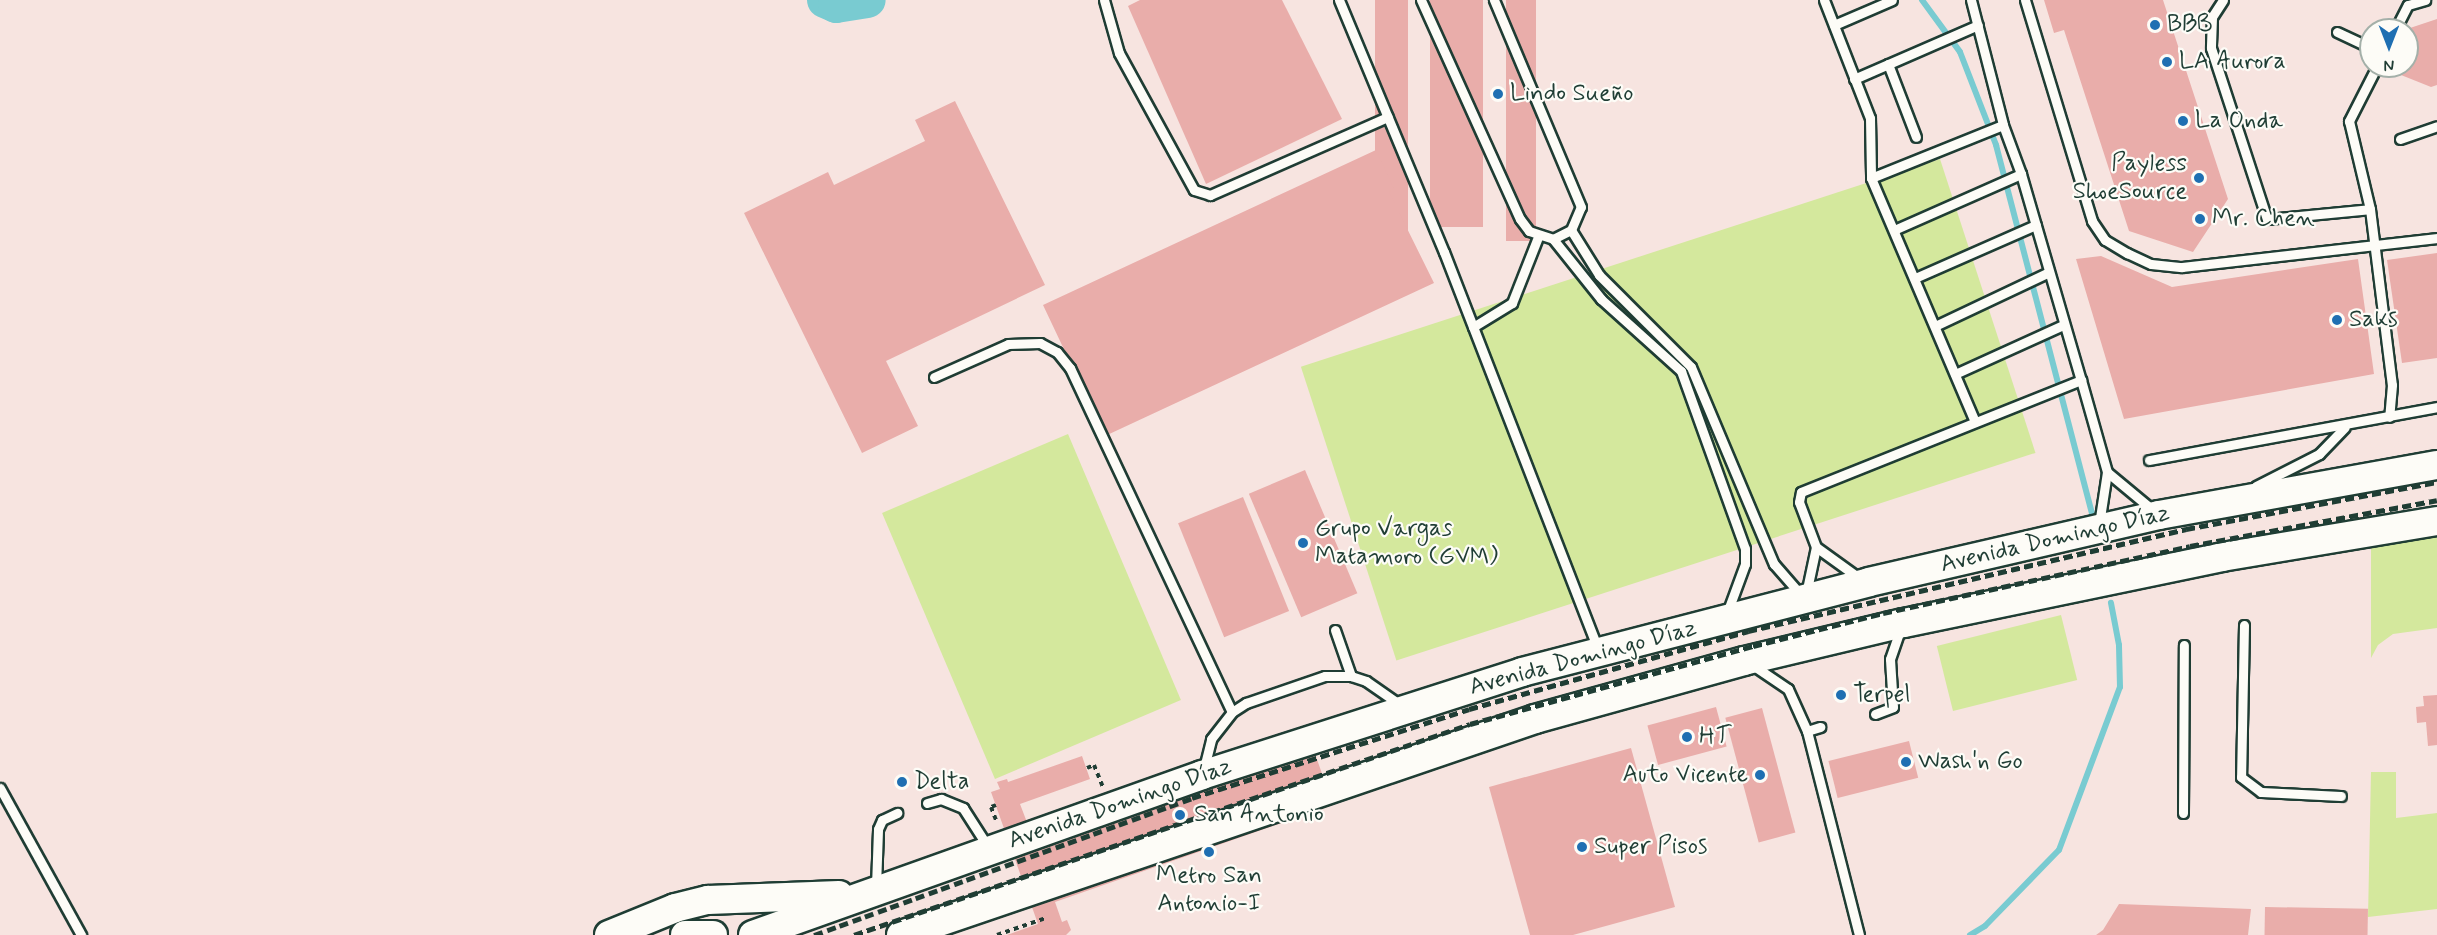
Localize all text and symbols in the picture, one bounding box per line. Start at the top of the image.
place label: BBB [2167,11,2213,39]
marker: BBB [2148,18,2162,32]
north arrow [2359,18,2419,78]
place label: LA Aurora [2179,48,2282,76]
text: N [2384,54,2394,75]
marker: LA Aurora [2160,55,2174,69]
place label: Lindo Sueño [1510,80,1630,108]
marker: Lindo Sueño [1491,87,1505,101]
place label: La Onda [2195,107,2281,135]
marker: La Onda [2176,114,2190,128]
place label: Payless ShoeSource [2073,150,2187,206]
marker: Payless ShoeSource [2192,171,2206,185]
place label: Mr. Chen [2212,205,2315,233]
marker: Mr. Chen [2193,212,2207,226]
place label: Saks [2349,306,2398,334]
marker: Saks [2330,313,2344,327]
street label: Avenida Domingo Díaz [1937,499,2173,579]
place label: Grupo Vargas Matamoro (GVM) [1315,515,1498,571]
marker: Grupo Vargas Matamoro (GVM) [1296,536,1310,550]
street label: Avenida Domingo Díaz [1466,614,1700,702]
place label: Terpel [1853,681,1911,709]
marker: Terpel [1834,688,1848,702]
place label: HT [1699,723,1731,751]
marker: HT [1680,730,1694,744]
place label: Wash'n Go [1918,748,2022,776]
street label: Avenida Domingo Díaz [1004,752,1236,856]
marker: Wash'n Go [1899,755,1913,769]
place label: Auto Vicente [1610,761,1748,789]
place label: Delta [914,768,970,796]
marker: Auto Vicente [1753,768,1767,782]
marker: Delta [895,775,909,789]
place label: San Antonio [1194,801,1320,829]
marker: San Antonio [1171,806,1189,824]
place label: Super Pisos [1594,833,1706,861]
marker: Super Pisos [1575,840,1589,854]
marker: Metro San Antonio-I [1202,845,1216,859]
place label: Metro San Antonio-I [1156,862,1262,918]

